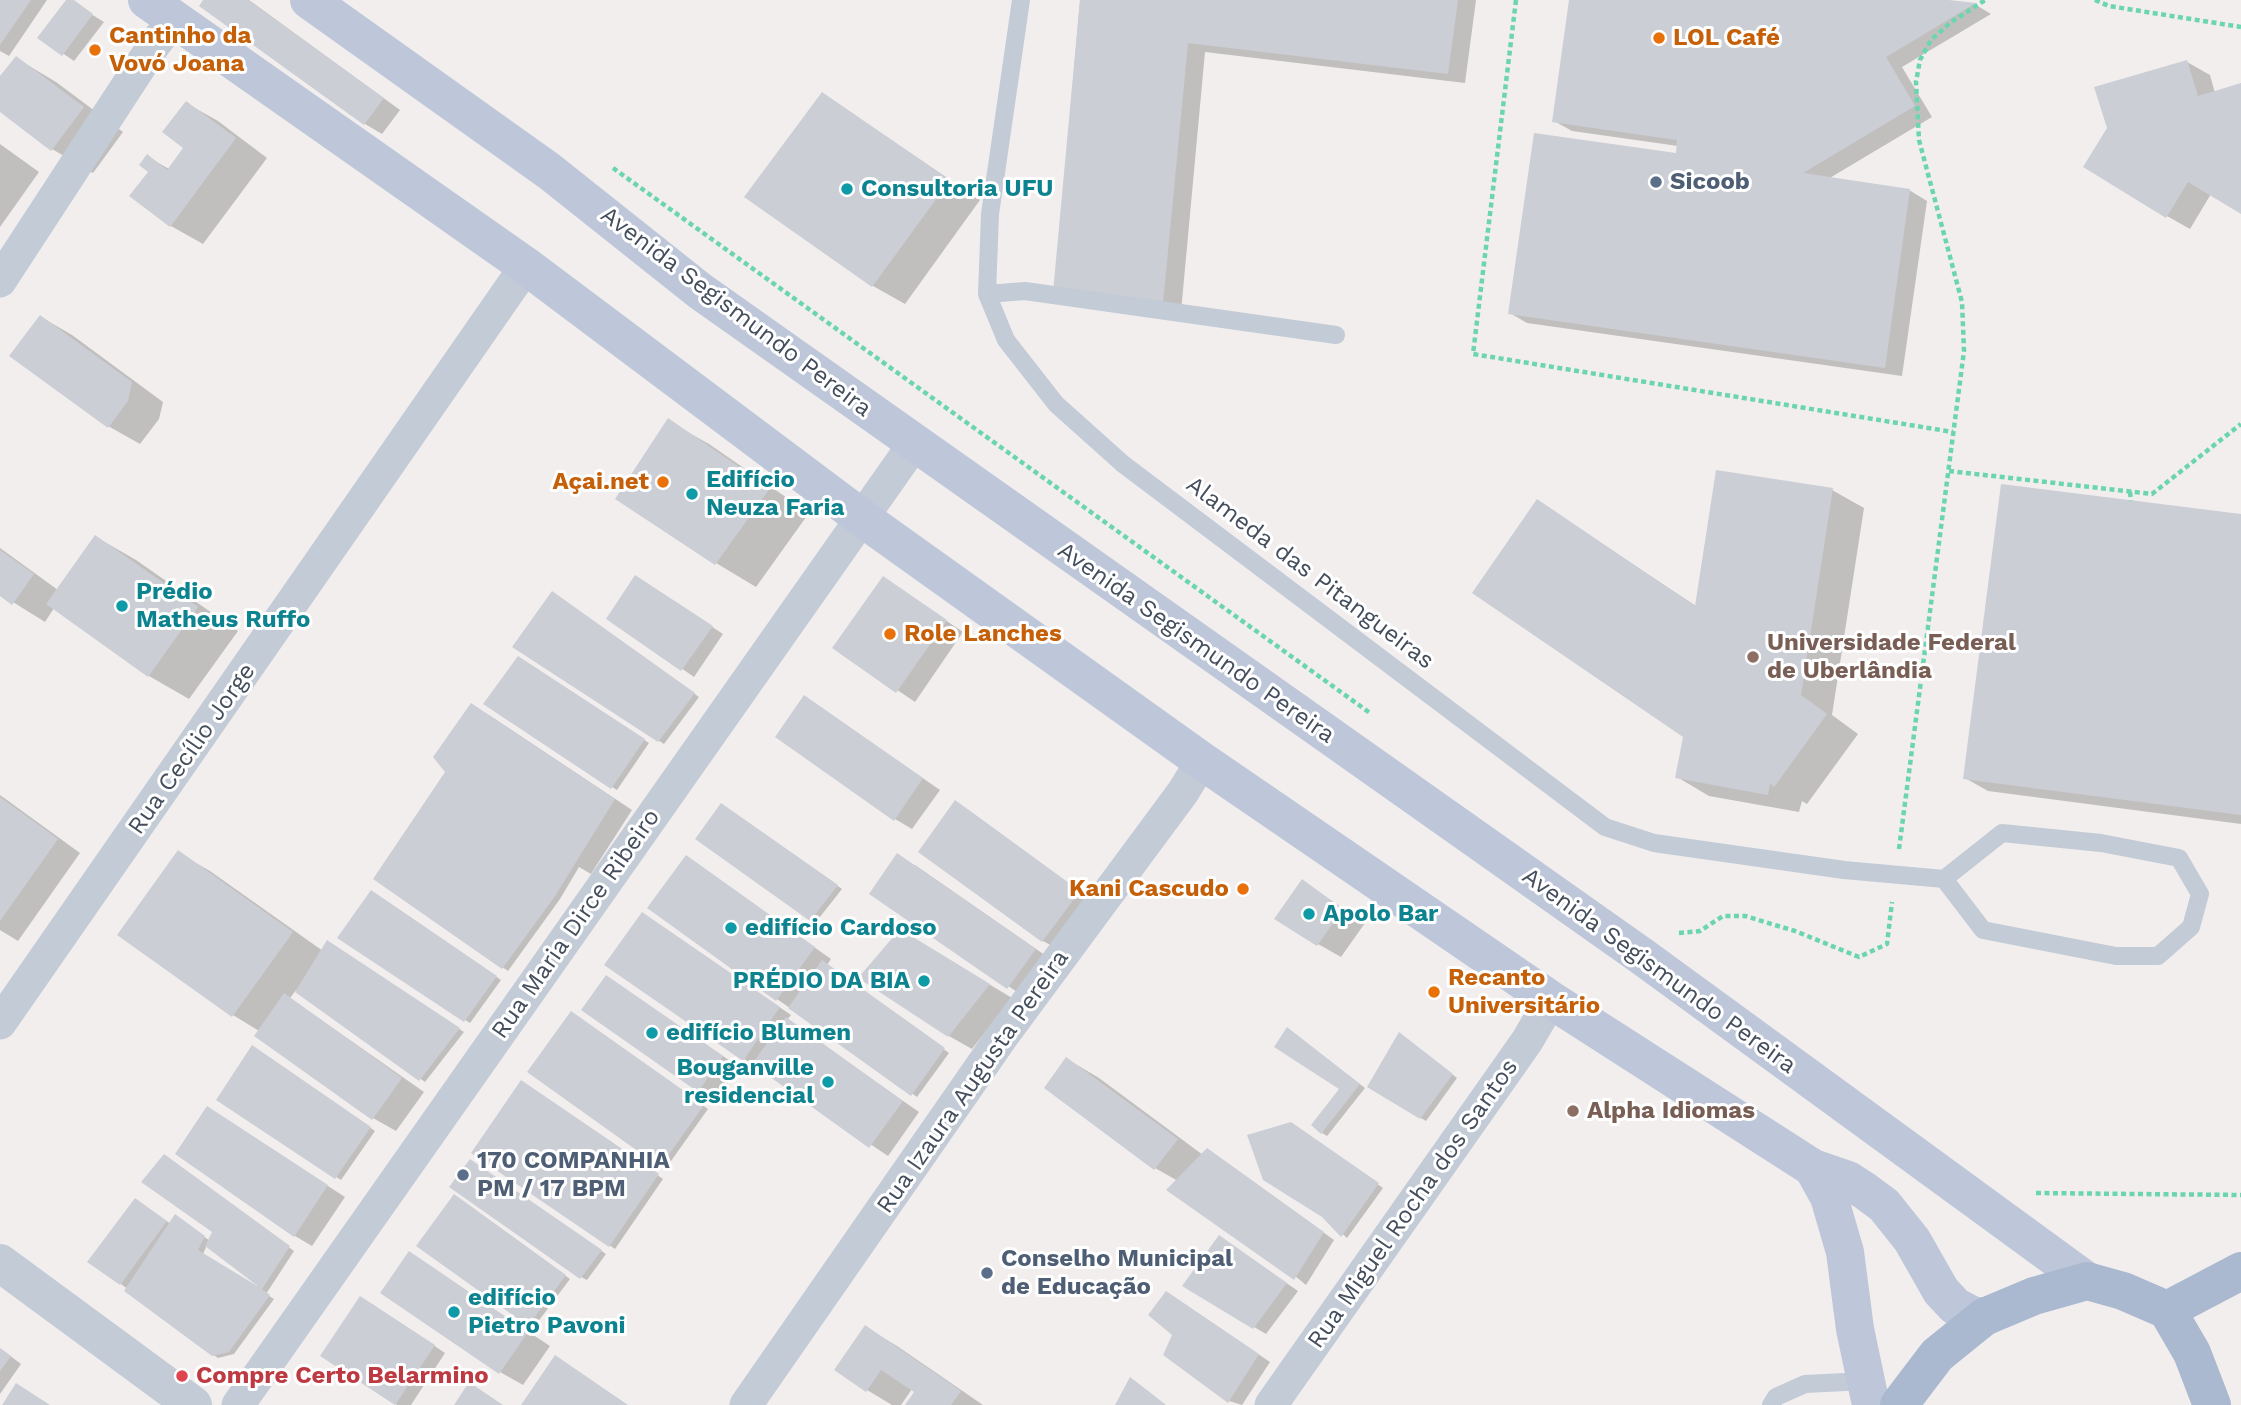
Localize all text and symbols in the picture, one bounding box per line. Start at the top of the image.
place label: Cantinho da Vovó Joana [109,22,251,78]
place label: LOL Café [1673,24,1780,52]
marker: LOL Café [1651,30,1667,46]
marker: Cantinho da Vovó Joana [87,42,103,58]
place label: Sicoob [1670,168,1750,196]
marker: Sicoob [1648,174,1664,190]
place label: Consultoria UFU [861,175,1053,203]
marker: Consultoria UFU [839,181,855,197]
street label: Avenida Segismundo Pereira [595,201,877,423]
place label: Edifício Neuza Faria [706,466,844,522]
place label: Açai.net [553,468,649,496]
street label: Alameda das Pitangueiras [1180,470,1440,676]
marker: Açai.net [655,474,671,490]
marker: Edifício Neuza Faria [684,486,700,502]
street label: Avenida Segismundo Pereira [1052,536,1340,750]
place label: Prédio Matheus Ruffo [136,578,310,634]
marker: Prédio Matheus Ruffo [114,598,130,614]
place label: Role Lanches [904,620,1062,648]
marker: Role Lanches [882,626,898,642]
place label: Universidade Federal de Uberlândia [1767,629,2016,685]
marker: Universidade Federal de Uberlândia [1745,649,1761,665]
street label: Rua Cecílio Jorge [122,658,262,840]
street label: Rua Maria Dirce Ribeiro [486,804,666,1044]
street label: Avenida Segismundo Pereira [1516,862,1802,1080]
place label: Kani Cascudo [1069,875,1229,903]
marker: Kani Cascudo [1235,881,1251,897]
place label: Apolo Bar [1323,900,1438,928]
marker: Apolo Bar [1301,906,1317,922]
place label: edifício Cardoso [745,914,937,942]
marker: edifício Cardoso [723,920,739,936]
street label: Rua Izaura Augusta Pereira [871,945,1075,1219]
place label: Recanto Universitário [1448,964,1600,1020]
place label: PRÉDIO DA BIA [733,967,910,995]
marker: PRÉDIO DA BIA [916,973,932,989]
marker: Recanto Universitário [1426,984,1442,1000]
place label: edifício Blumen [666,1019,851,1047]
marker: edifício Blumen [644,1025,660,1041]
place label: Bouganville residencial [676,1054,814,1110]
street label: Rua Miguel Rocha dos Santos [1302,1054,1524,1354]
marker: Bouganville residencial [820,1074,836,1090]
place label: Alpha Idiomas [1587,1097,1755,1125]
marker: Alpha Idiomas [1565,1103,1581,1119]
place label: 170 COMPANHIA PM / 17 BPM [477,1147,670,1203]
marker: 170 COMPANHIA PM / 17 BPM [455,1167,471,1183]
place label: Conselho Municipal de Educação [1001,1245,1233,1301]
marker: Conselho Municipal de Educação [979,1265,995,1281]
place label: edifício Pietro Pavoni [468,1284,626,1340]
marker: edifício Pietro Pavoni [446,1304,462,1320]
place label: Compre Certo Belarmino [196,1362,489,1390]
marker: Compre Certo Belarmino [174,1368,190,1384]

